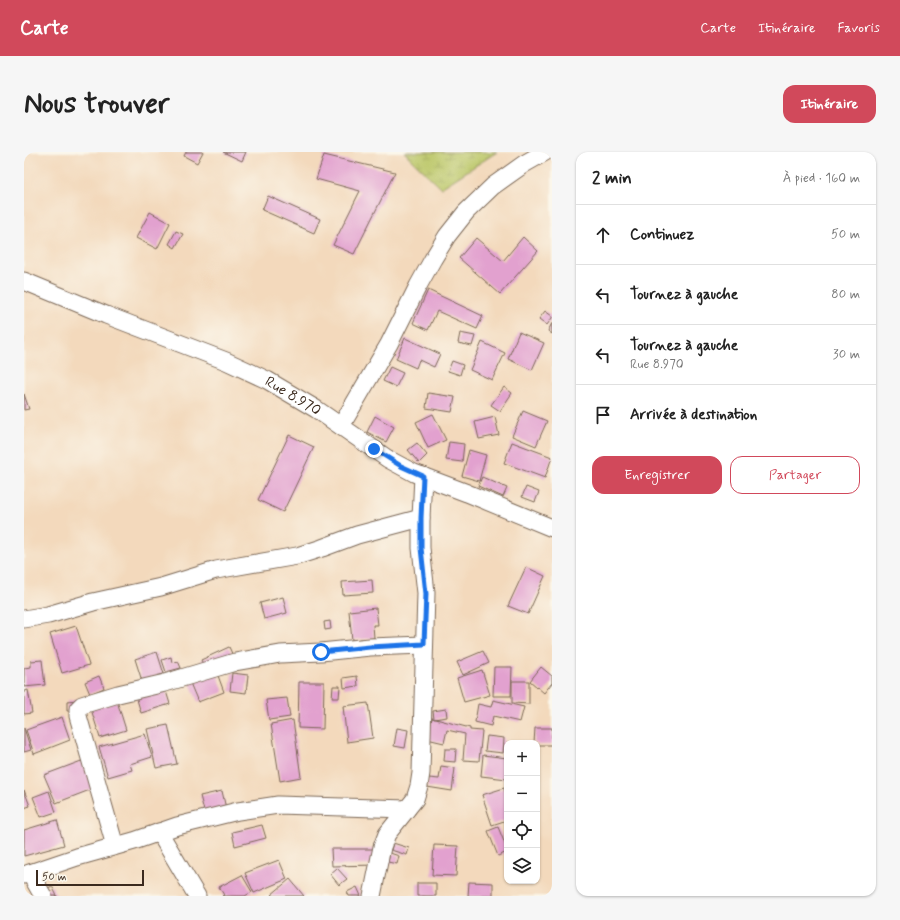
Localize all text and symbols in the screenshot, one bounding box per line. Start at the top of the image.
text: Carte [20,16,69,41]
text: Carte [700,19,736,37]
text: Itinéraire [758,19,815,37]
text: Favoris [837,19,880,37]
button: Itinéraire [783,85,876,123]
text: Nous trouver [24,86,169,123]
text: 2 min [592,167,632,189]
text: À pied · 160 m [783,170,860,187]
icon: ahead [592,224,614,246]
text: Continuez [630,225,694,245]
text: 50 m [831,226,860,243]
icon: left [592,284,614,306]
text: Tournez à gauche [630,285,738,305]
text: 80 m [831,286,860,303]
text: Tournez à gauche [630,336,738,356]
icon: left [592,344,614,366]
text: 30 m [833,346,860,363]
text: Rue 8.970 [630,356,684,373]
street label: Rue 8.970 [261,372,325,421]
icon: arrive [592,404,614,426]
text: Arrivée à destination [630,405,757,425]
route end [365,440,383,458]
button: Enregistrer [592,456,722,494]
button: Partager [730,456,860,494]
route start [312,643,330,661]
map controls [504,740,540,884]
button: + [504,740,540,776]
button: − [504,776,540,812]
button: locate [504,812,540,848]
button: layers [504,848,540,884]
scale bar [36,868,144,887]
text: 50 m [42,870,67,884]

